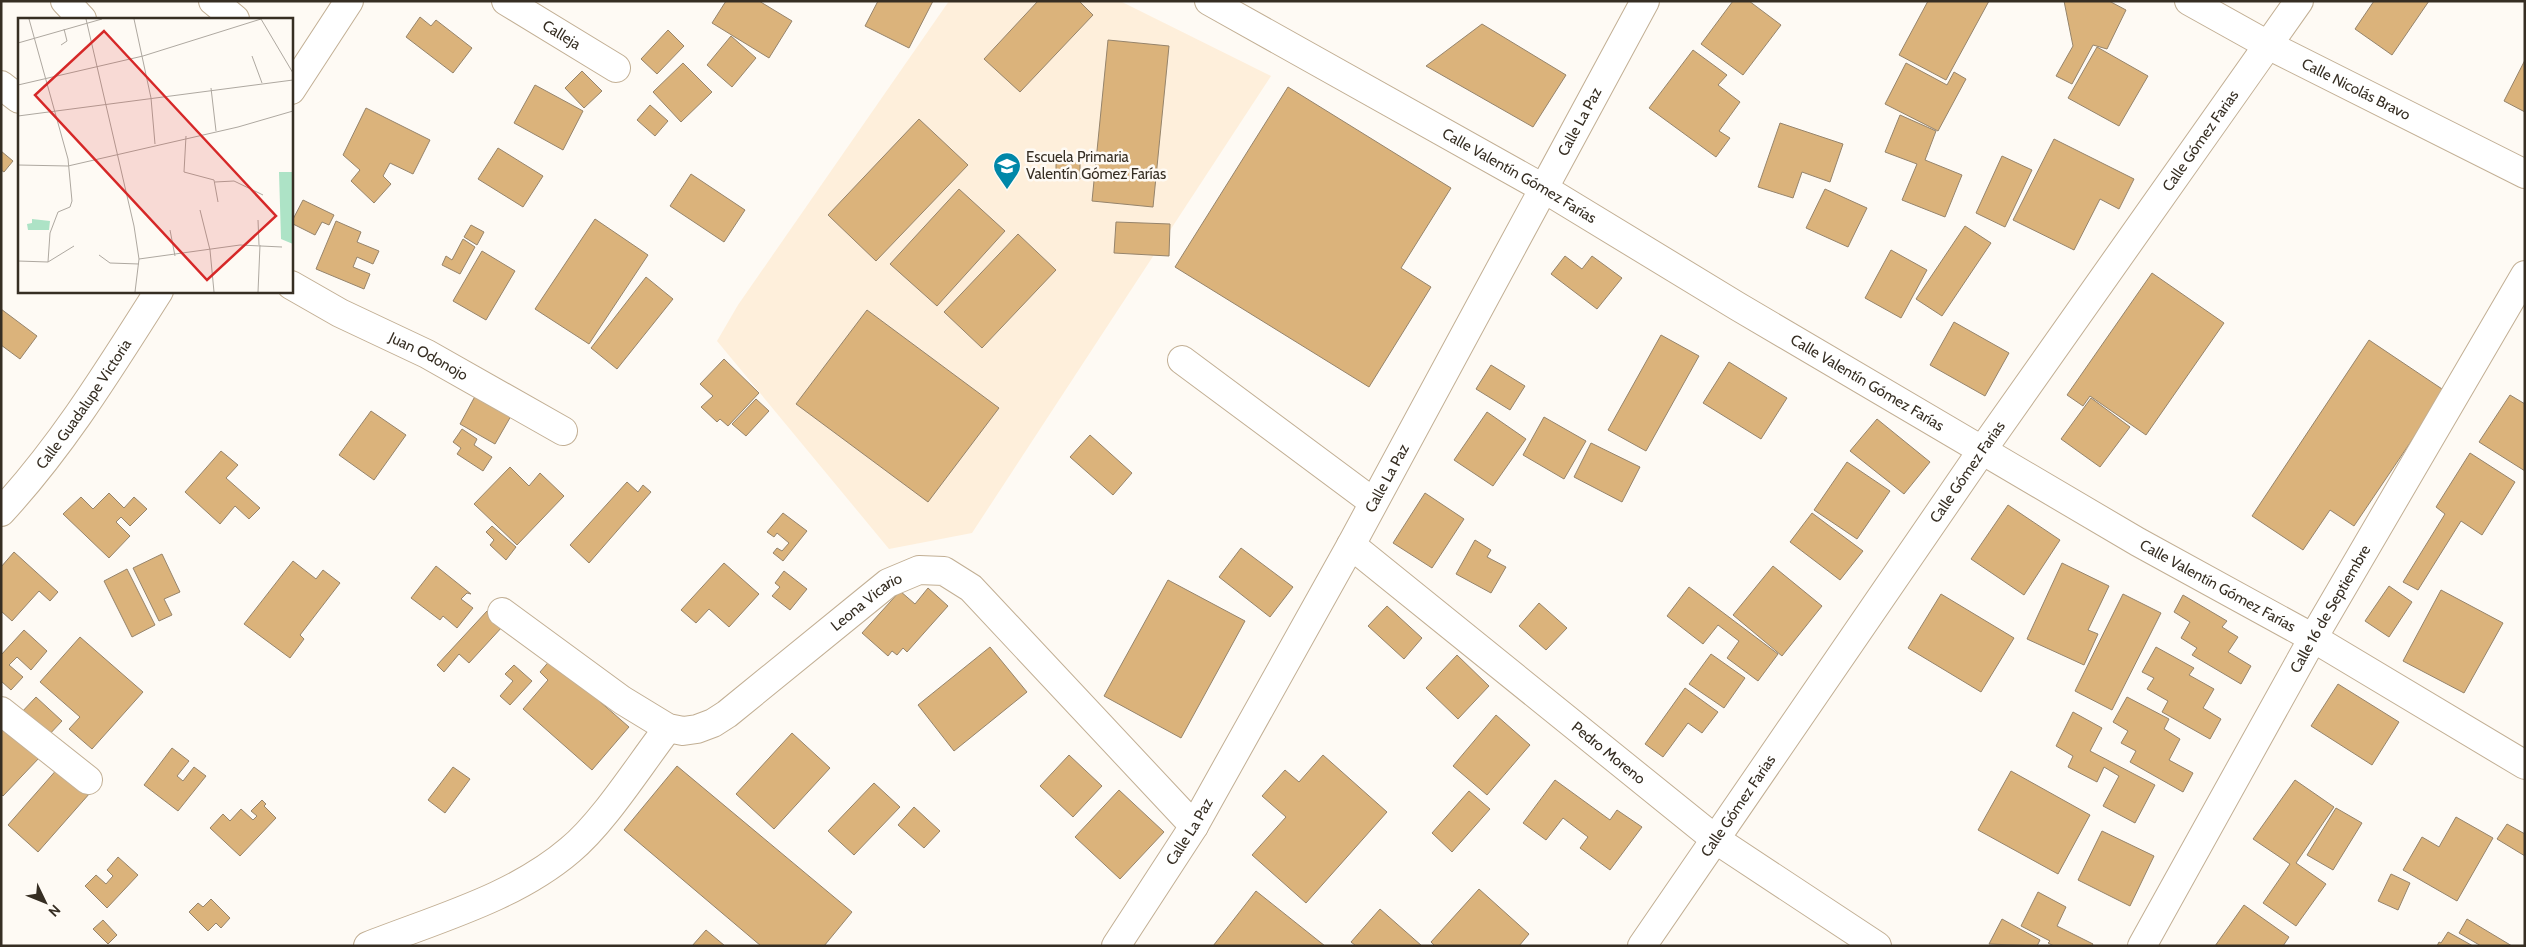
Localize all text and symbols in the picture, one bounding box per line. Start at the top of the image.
street label: Calleja [539,16,585,54]
inset map [18,18,292,292]
street label: Calle Nicolás Bravo [2299,54,2414,124]
street label: Calle La Paz [1554,84,1606,159]
street label: Calle Gómez Farias [2159,87,2242,195]
street label: Calle Valentín Gómez Farías [1439,124,1599,227]
place label: Escuela Primaria Valentín Gómez Farías [1026,148,1166,183]
school or university icon: Escuela Primaria Valentín Gómez Farías [992,151,1022,190]
street label: Juan Odonojo [385,328,471,384]
street label: Calle Valentín Gómez Farías [1787,331,1947,435]
street label: Calle Guadalupe Victoria [32,335,135,473]
street label: Calle Gómez Farias [1926,418,2009,526]
street label: Calle La Paz [1361,441,1413,516]
street label: Calle Valentín Gómez Farías [2137,536,2299,636]
street label: Calle 16 de Septiembre [2286,541,2375,676]
street label: Leona Vicario [827,569,905,635]
street label: Pedro Moreno [1568,718,1649,788]
street label: Calle Gómez Farias [1697,751,1779,860]
street label: Calle La Paz [1162,795,1217,868]
north arrow [20,877,70,927]
text: N [45,901,64,921]

